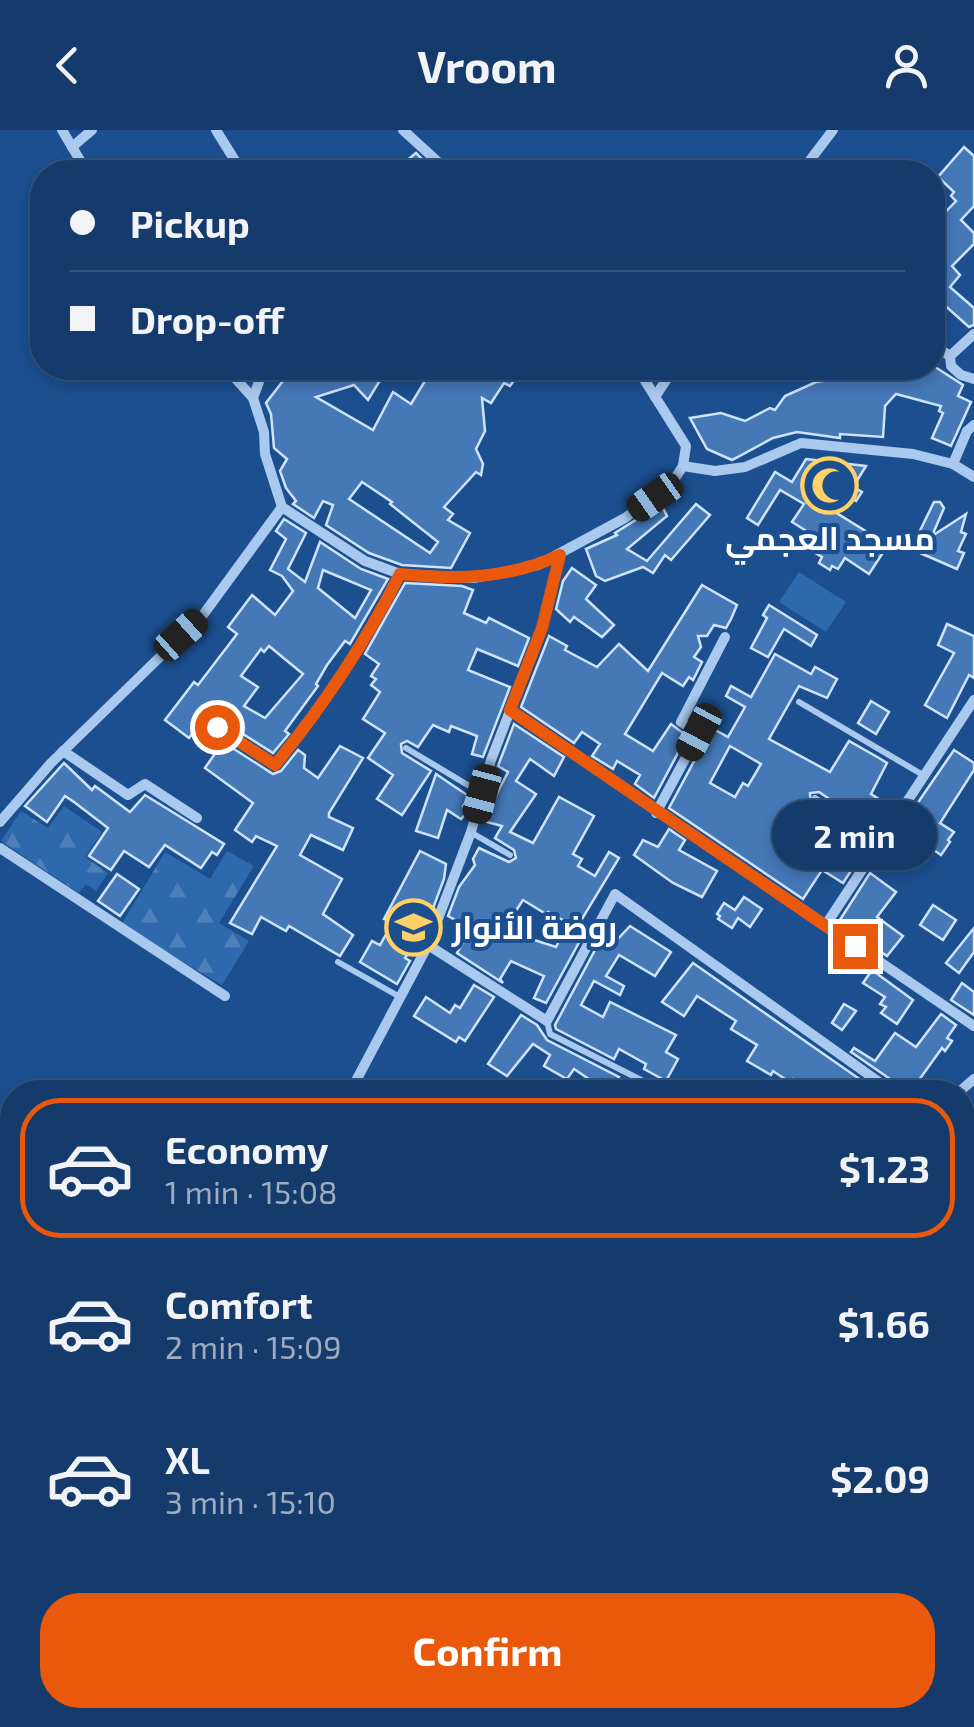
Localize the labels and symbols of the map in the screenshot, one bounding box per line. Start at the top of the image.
mosque icon: مسجد العجمي [800,455,860,515]
car [622,468,688,526]
place label: مسجد العجمي [725,518,935,565]
car [149,604,213,666]
car [672,698,726,766]
route start [195,705,240,750]
car [460,761,504,827]
callout: 2 min [772,801,938,871]
school or university icon: روضة الأنوار [383,898,443,958]
place label: روضة الأنوار [451,907,617,947]
route end [833,924,878,969]

